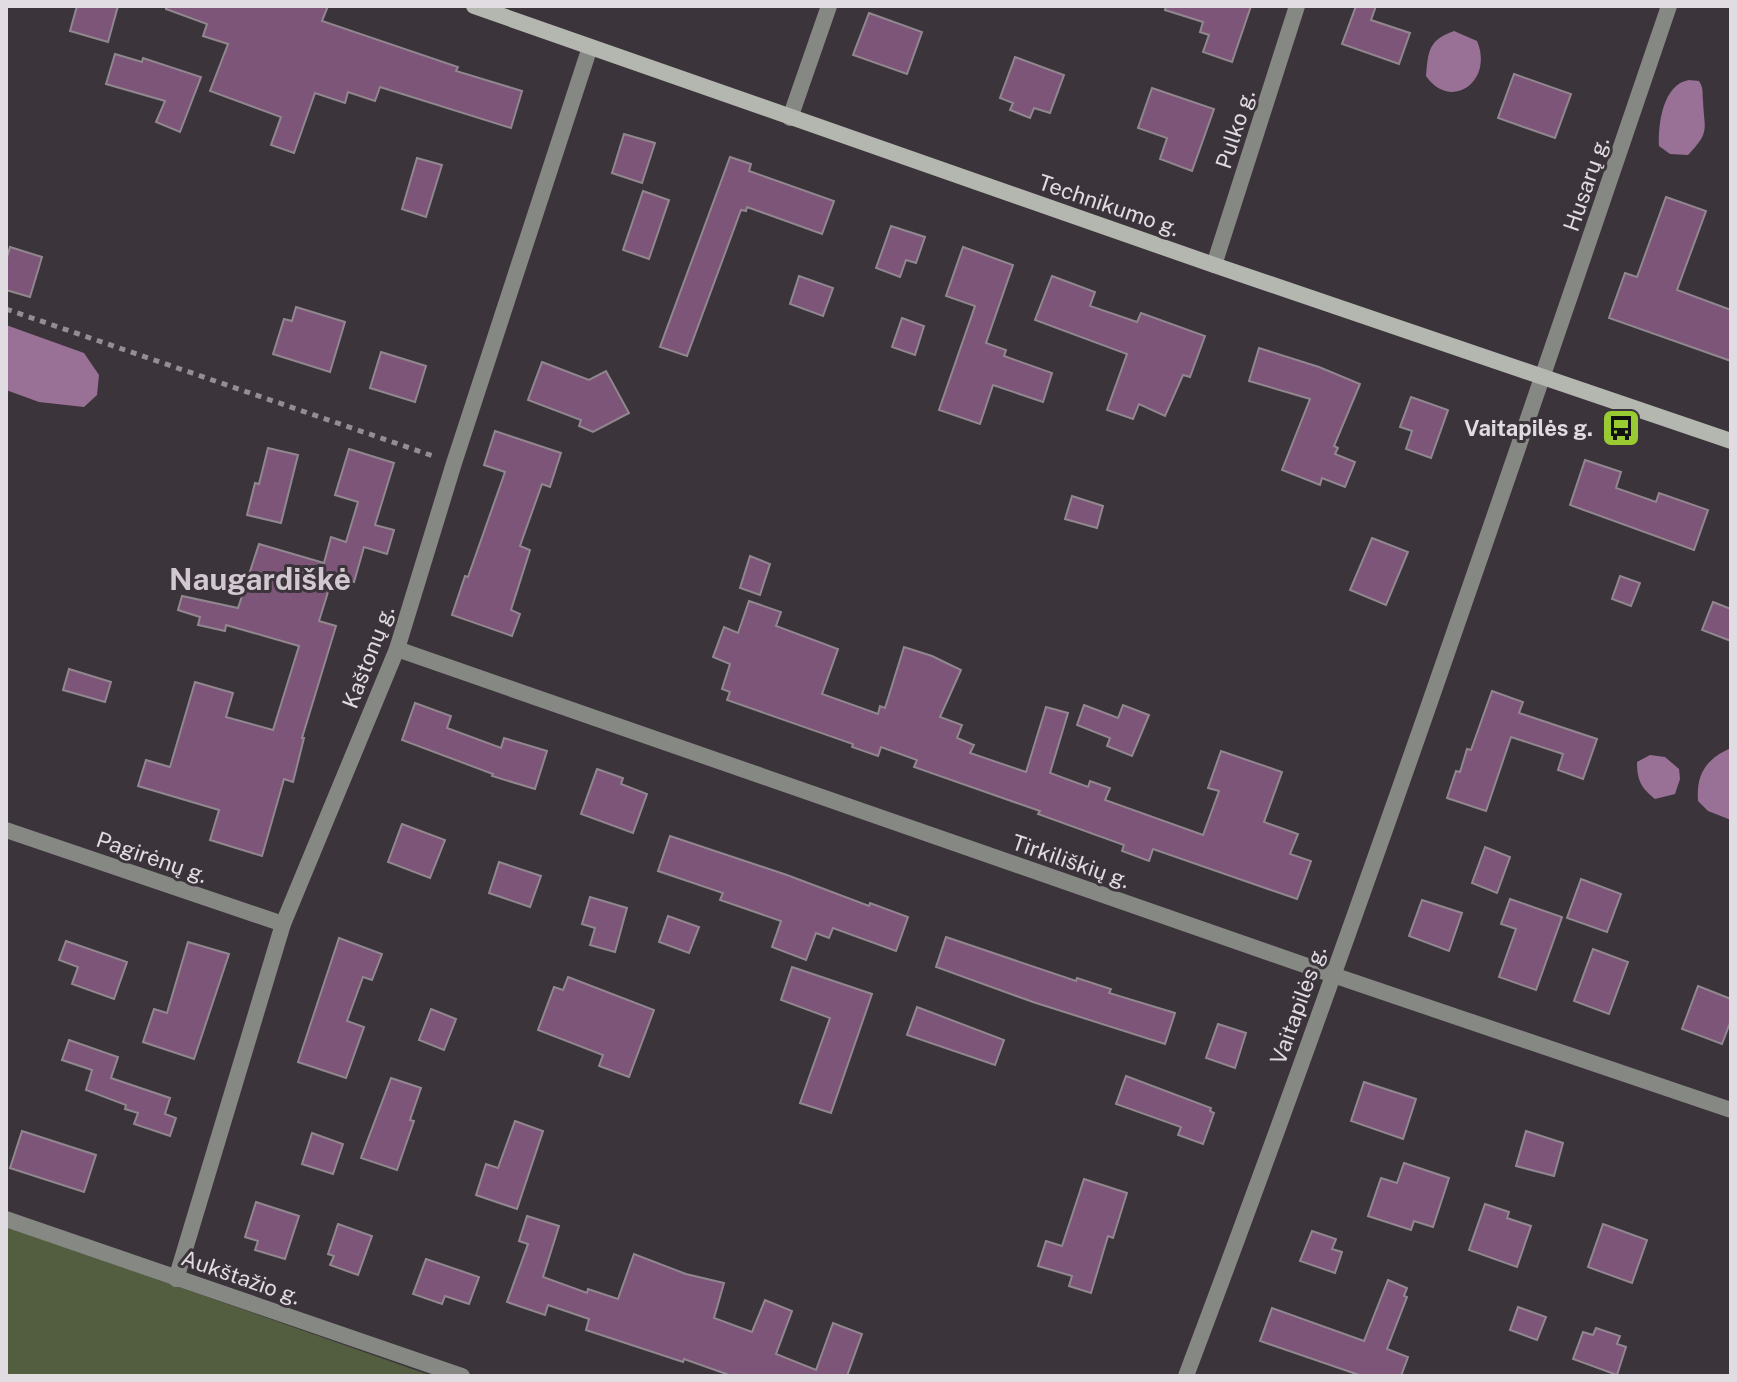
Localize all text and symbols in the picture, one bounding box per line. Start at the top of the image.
street label: Pulko g. [1210,86,1260,172]
street label: Husarų g. [1558,133,1614,235]
street label: Technikumo g. [1035,169,1183,241]
bus stop icon: Vaitapilės g. [1600,407,1642,449]
place label: Vaitapilės g. [1464,415,1593,441]
district label: Naugardiškė [169,561,351,597]
street label: Kaštonų g. [337,602,399,712]
street label: Pagirėnų g. [93,826,211,888]
street label: Tirkiliškių g. [1009,829,1133,893]
street label: Vaitapilės g. [1265,942,1331,1068]
street label: Aukštažio g. [178,1244,304,1310]

